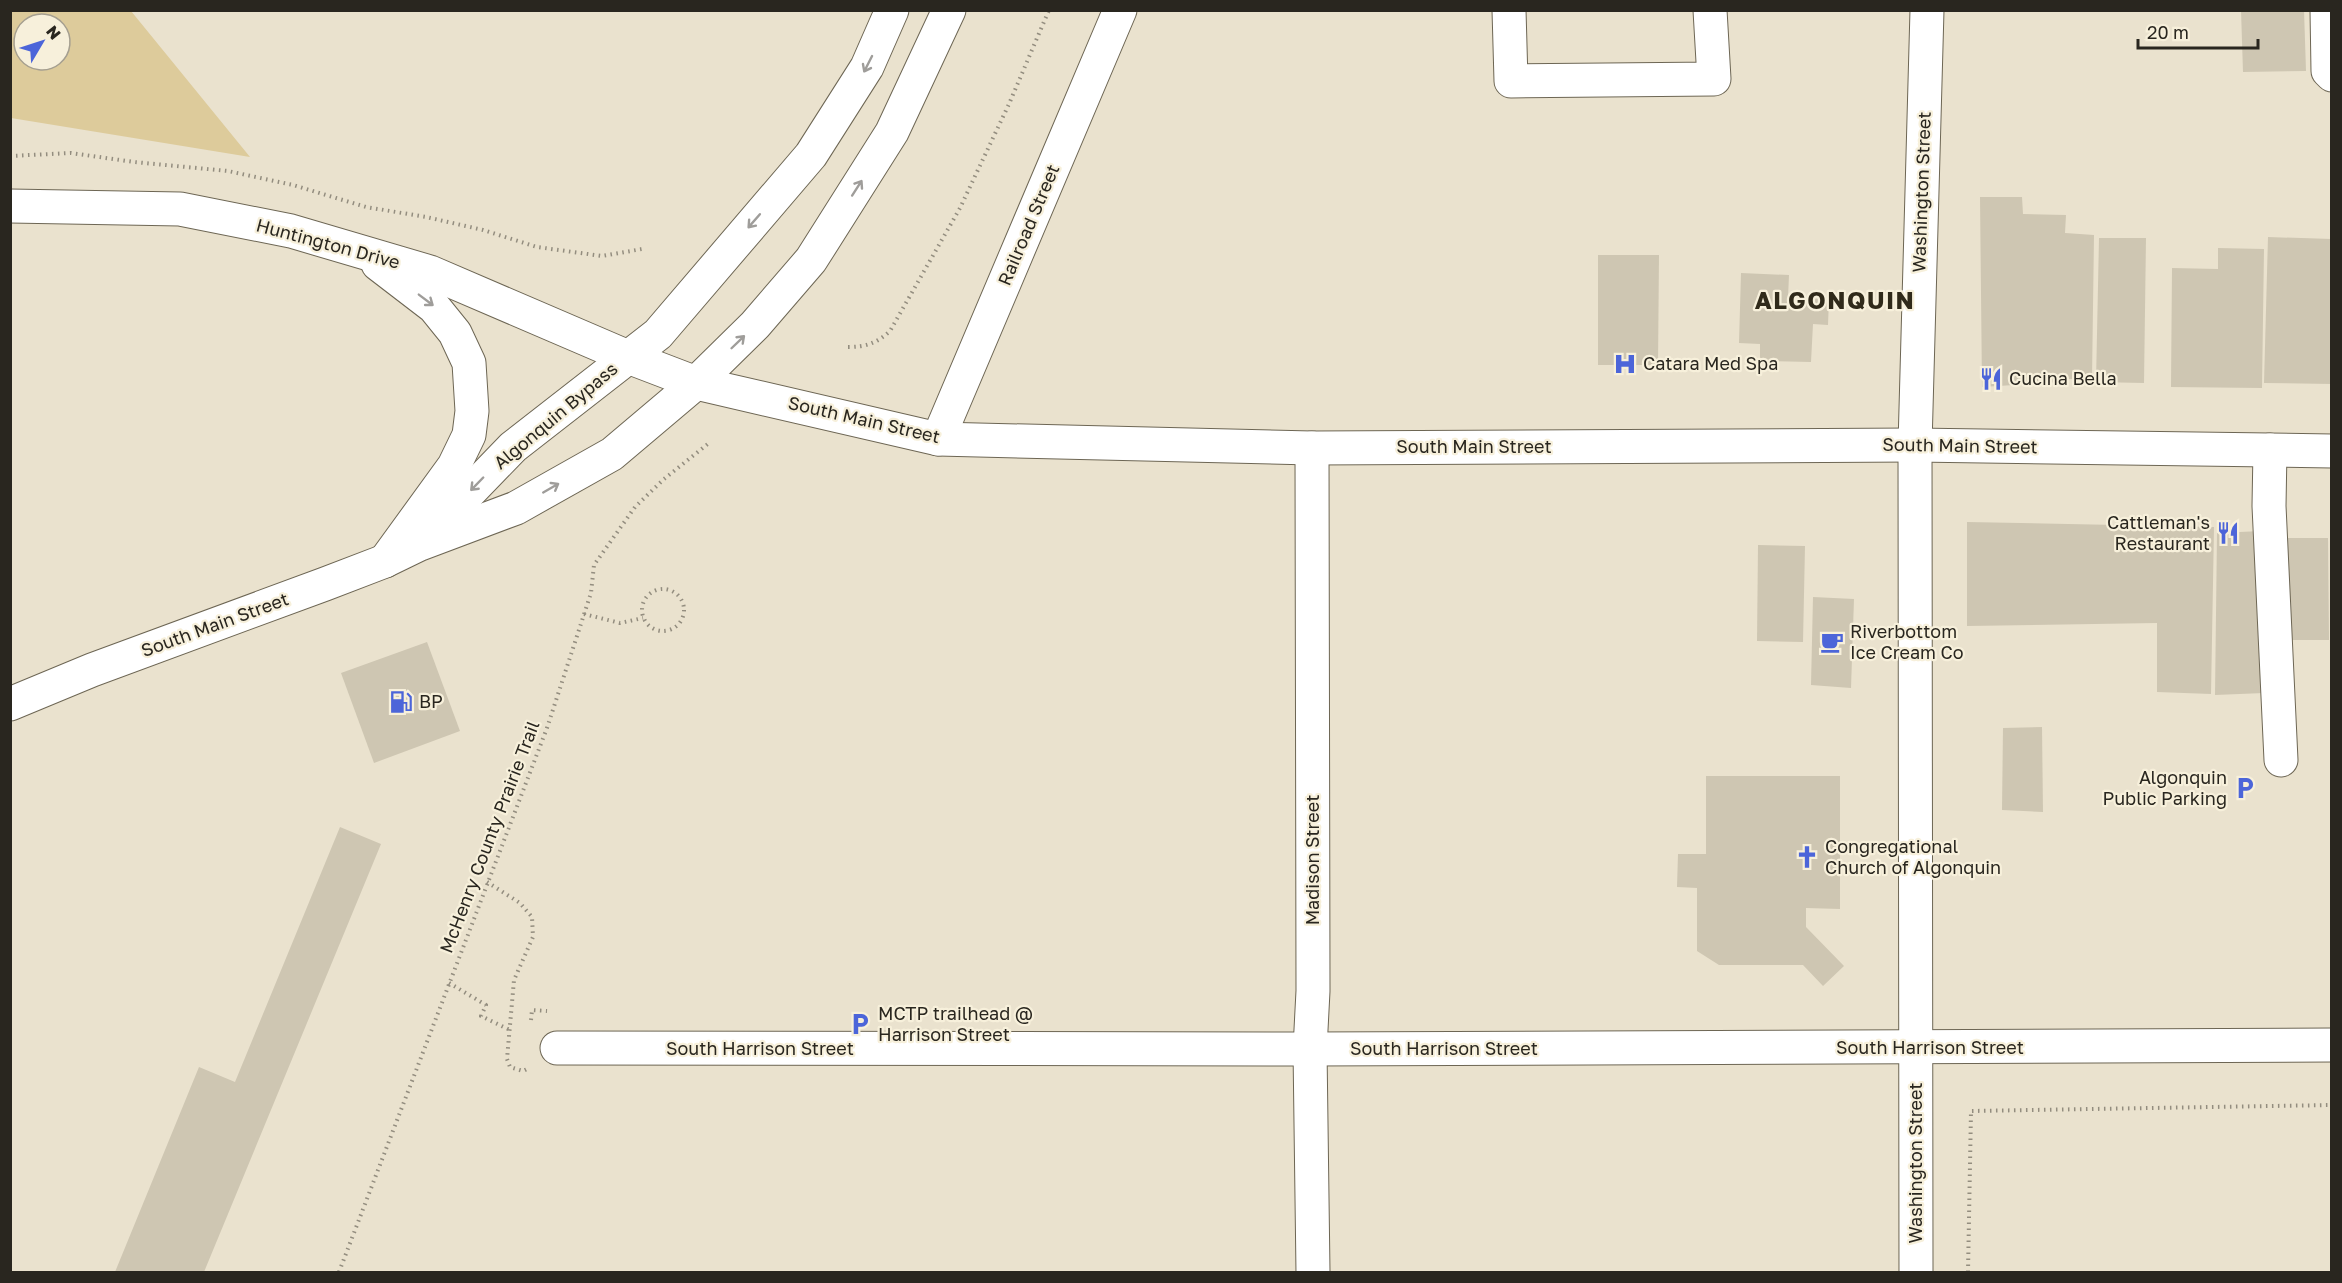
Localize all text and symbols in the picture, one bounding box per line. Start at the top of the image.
north arrow [12,12,72,72]
scale bar [2138,12,2258,50]
text: 20 m [2147,21,2189,43]
text: N [42,22,65,44]
one-way arrow [861,54,873,72]
street label: Washington Street [1907,111,1935,273]
street label: Railroad Street [993,161,1064,289]
one-way arrow [851,180,863,197]
street label: Huntington Drive [254,213,402,273]
one-way arrow [747,213,761,228]
district label: ALGONQUIN [1755,285,1915,314]
one-way arrow [417,294,433,307]
one-way arrow [730,335,745,349]
hospital icon: Catara Med Spa [1612,351,1638,377]
place label: Catara Med Spa [1643,352,1778,374]
street label: Algonquin Bypass [489,357,622,473]
restaurant icon: Cucina Bella [1978,366,2004,392]
place label: Cucina Bella [2009,367,2117,389]
street label: South Main Street [786,391,942,447]
street label: South Main Street [1882,433,2038,457]
street label: South Main Street [1396,435,1552,457]
one-way arrow [469,477,484,492]
one-way arrow [542,482,559,494]
place label: Cattleman's Restaurant [2107,511,2210,554]
restaurant icon: Cattleman's Restaurant [2215,520,2241,546]
street label: South Main Street [138,587,291,661]
place label: Riverbottom Ice Cream Co [1850,620,1964,663]
cafe icon: Riverbottom Ice Cream Co [1819,629,1845,655]
fuel station icon: BP [388,689,414,715]
place label: BP [419,690,443,712]
street label: McHenry County Prairie Trail [435,717,544,956]
place label: Algonquin Public Parking [2102,766,2227,809]
parking icon: Algonquin Public Parking [2232,775,2258,801]
street label: Madison Street [1301,795,1323,925]
place label: Congregational Church of Algonquin [1825,835,2001,878]
church icon: Congregational Church of Algonquin [1794,844,1820,870]
place label: MCTP trailhead @ Harrison Street [878,1002,1033,1045]
parking icon: MCTP trailhead @ Harrison Street [847,1011,873,1037]
street label: South Harrison Street [1836,1036,2024,1058]
street label: South Harrison Street [666,1037,854,1059]
street label: South Harrison Street [1350,1037,1538,1059]
street label: Washington Street [1904,1082,1926,1244]

